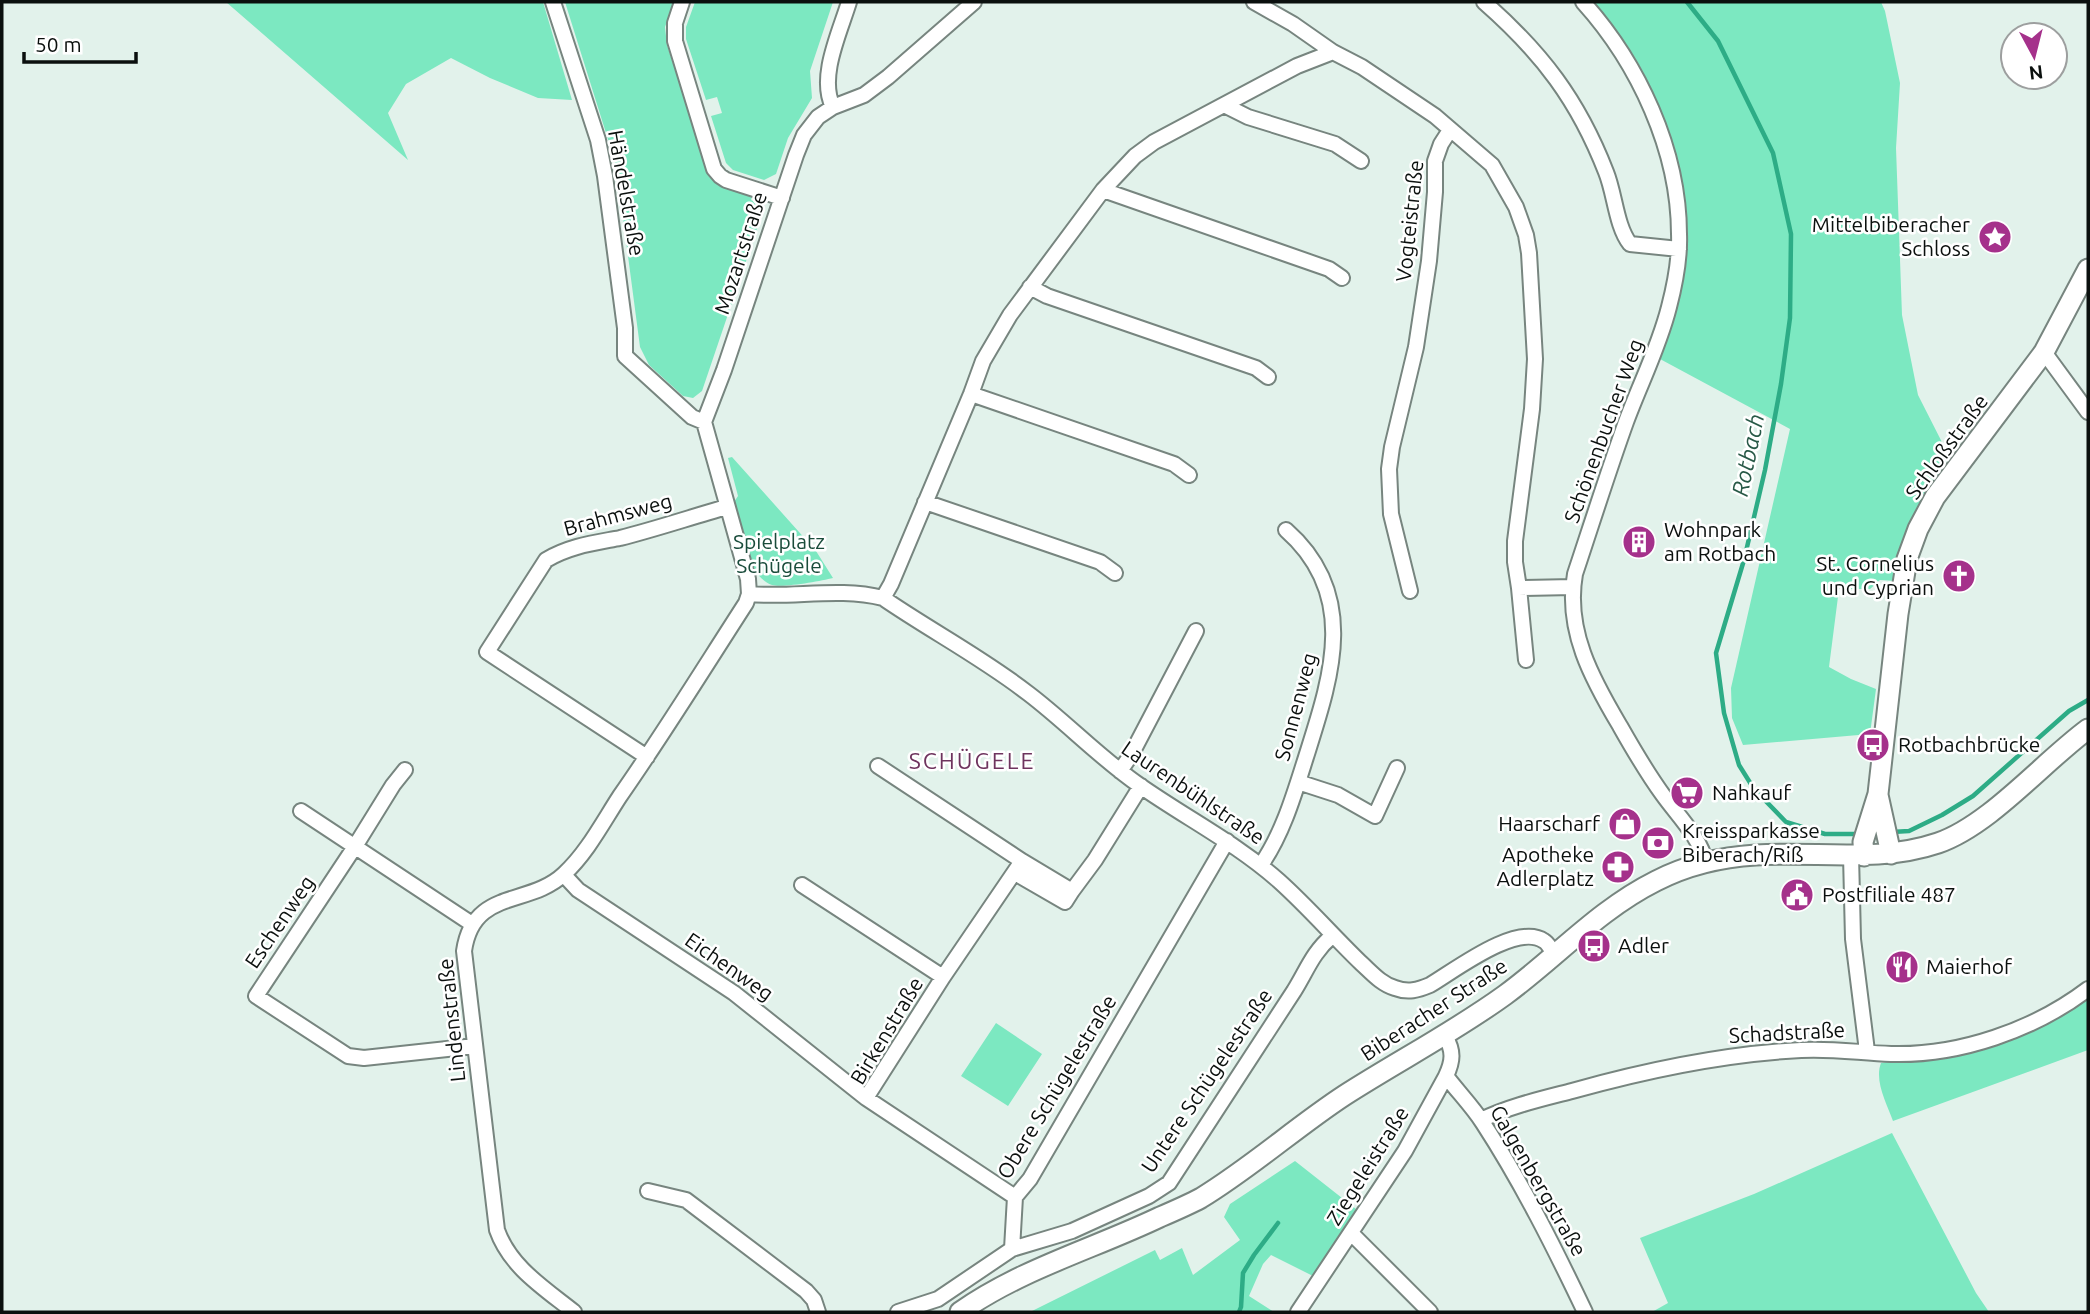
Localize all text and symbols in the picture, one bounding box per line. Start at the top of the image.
scale bar [24,21,136,65]
north arrow [1999,21,2069,91]
text: 50 m [35,32,82,56]
text: N [2028,61,2044,85]
street label: Händelstraße [604,128,650,258]
street label: Vogteistraße [1391,159,1427,283]
street label: Mozartstraße [709,188,771,317]
place label: Mittelbiberacher Schloss [1812,212,1970,260]
place icon: Mittelbiberacher Schloss [1976,218,2014,256]
street label: Schönenbucher Weg [1559,335,1647,526]
street label: Schloßstraße [1900,389,1992,503]
water label: Rotbach [1727,411,1768,498]
street label: Brahmsweg [561,488,675,540]
place label: Wohnpark am Rotbach [1664,517,1776,565]
building icon: Wohnpark am Rotbach [1620,523,1658,561]
park label: Spielplatz Schügele [733,529,825,577]
place label: St. Cornelius und Cyprian [1816,551,1934,599]
church icon: St. Cornelius und Cyprian [1940,557,1978,595]
street label: Sonnenweg [1269,650,1321,763]
bus stop icon: Rotbachbrücke [1854,726,1892,764]
place label: Rotbachbrücke [1898,732,2040,756]
street label: Laurenbühlstraße [1118,735,1270,849]
district label: SCHÜGELE [909,748,1035,773]
supermarket icon: Nahkauf [1668,774,1706,812]
place label: Nahkauf [1712,780,1792,804]
shop icon: Haarscharf [1606,805,1644,843]
place label: Haarscharf [1498,811,1601,835]
place label: Kreissparkasse Biberach/Riß [1682,818,1820,866]
bank icon: Kreissparkasse Biberach/Riß [1639,824,1677,862]
place label: Apotheke Adlerplatz [1496,842,1594,890]
pharmacy icon: Apotheke Adlerplatz [1599,848,1637,886]
street label: Eschenweg [240,871,319,972]
public building icon: Postfiliale 487 [1778,876,1816,914]
place label: Postfiliale 487 [1822,882,1956,906]
street label: Eichenweg [681,927,778,1005]
bus stop icon: Adler [1575,927,1613,965]
place label: Adler [1618,933,1669,957]
restaurant icon: Maierhof [1883,948,1921,986]
street label: Biberacher Straße [1356,953,1511,1065]
place label: Maierhof [1926,954,2013,978]
street label: Lindenstraße [433,957,469,1083]
street label: Birkenstraße [845,973,927,1088]
street label: Untere Schügelestraße [1136,984,1277,1177]
street label: Obere Schügelestraße [992,990,1121,1183]
street label: Schadstraße [1728,1017,1846,1047]
street label: Galgenbergstraße [1486,1101,1592,1260]
street label: Ziegeleistraße [1321,1102,1413,1229]

